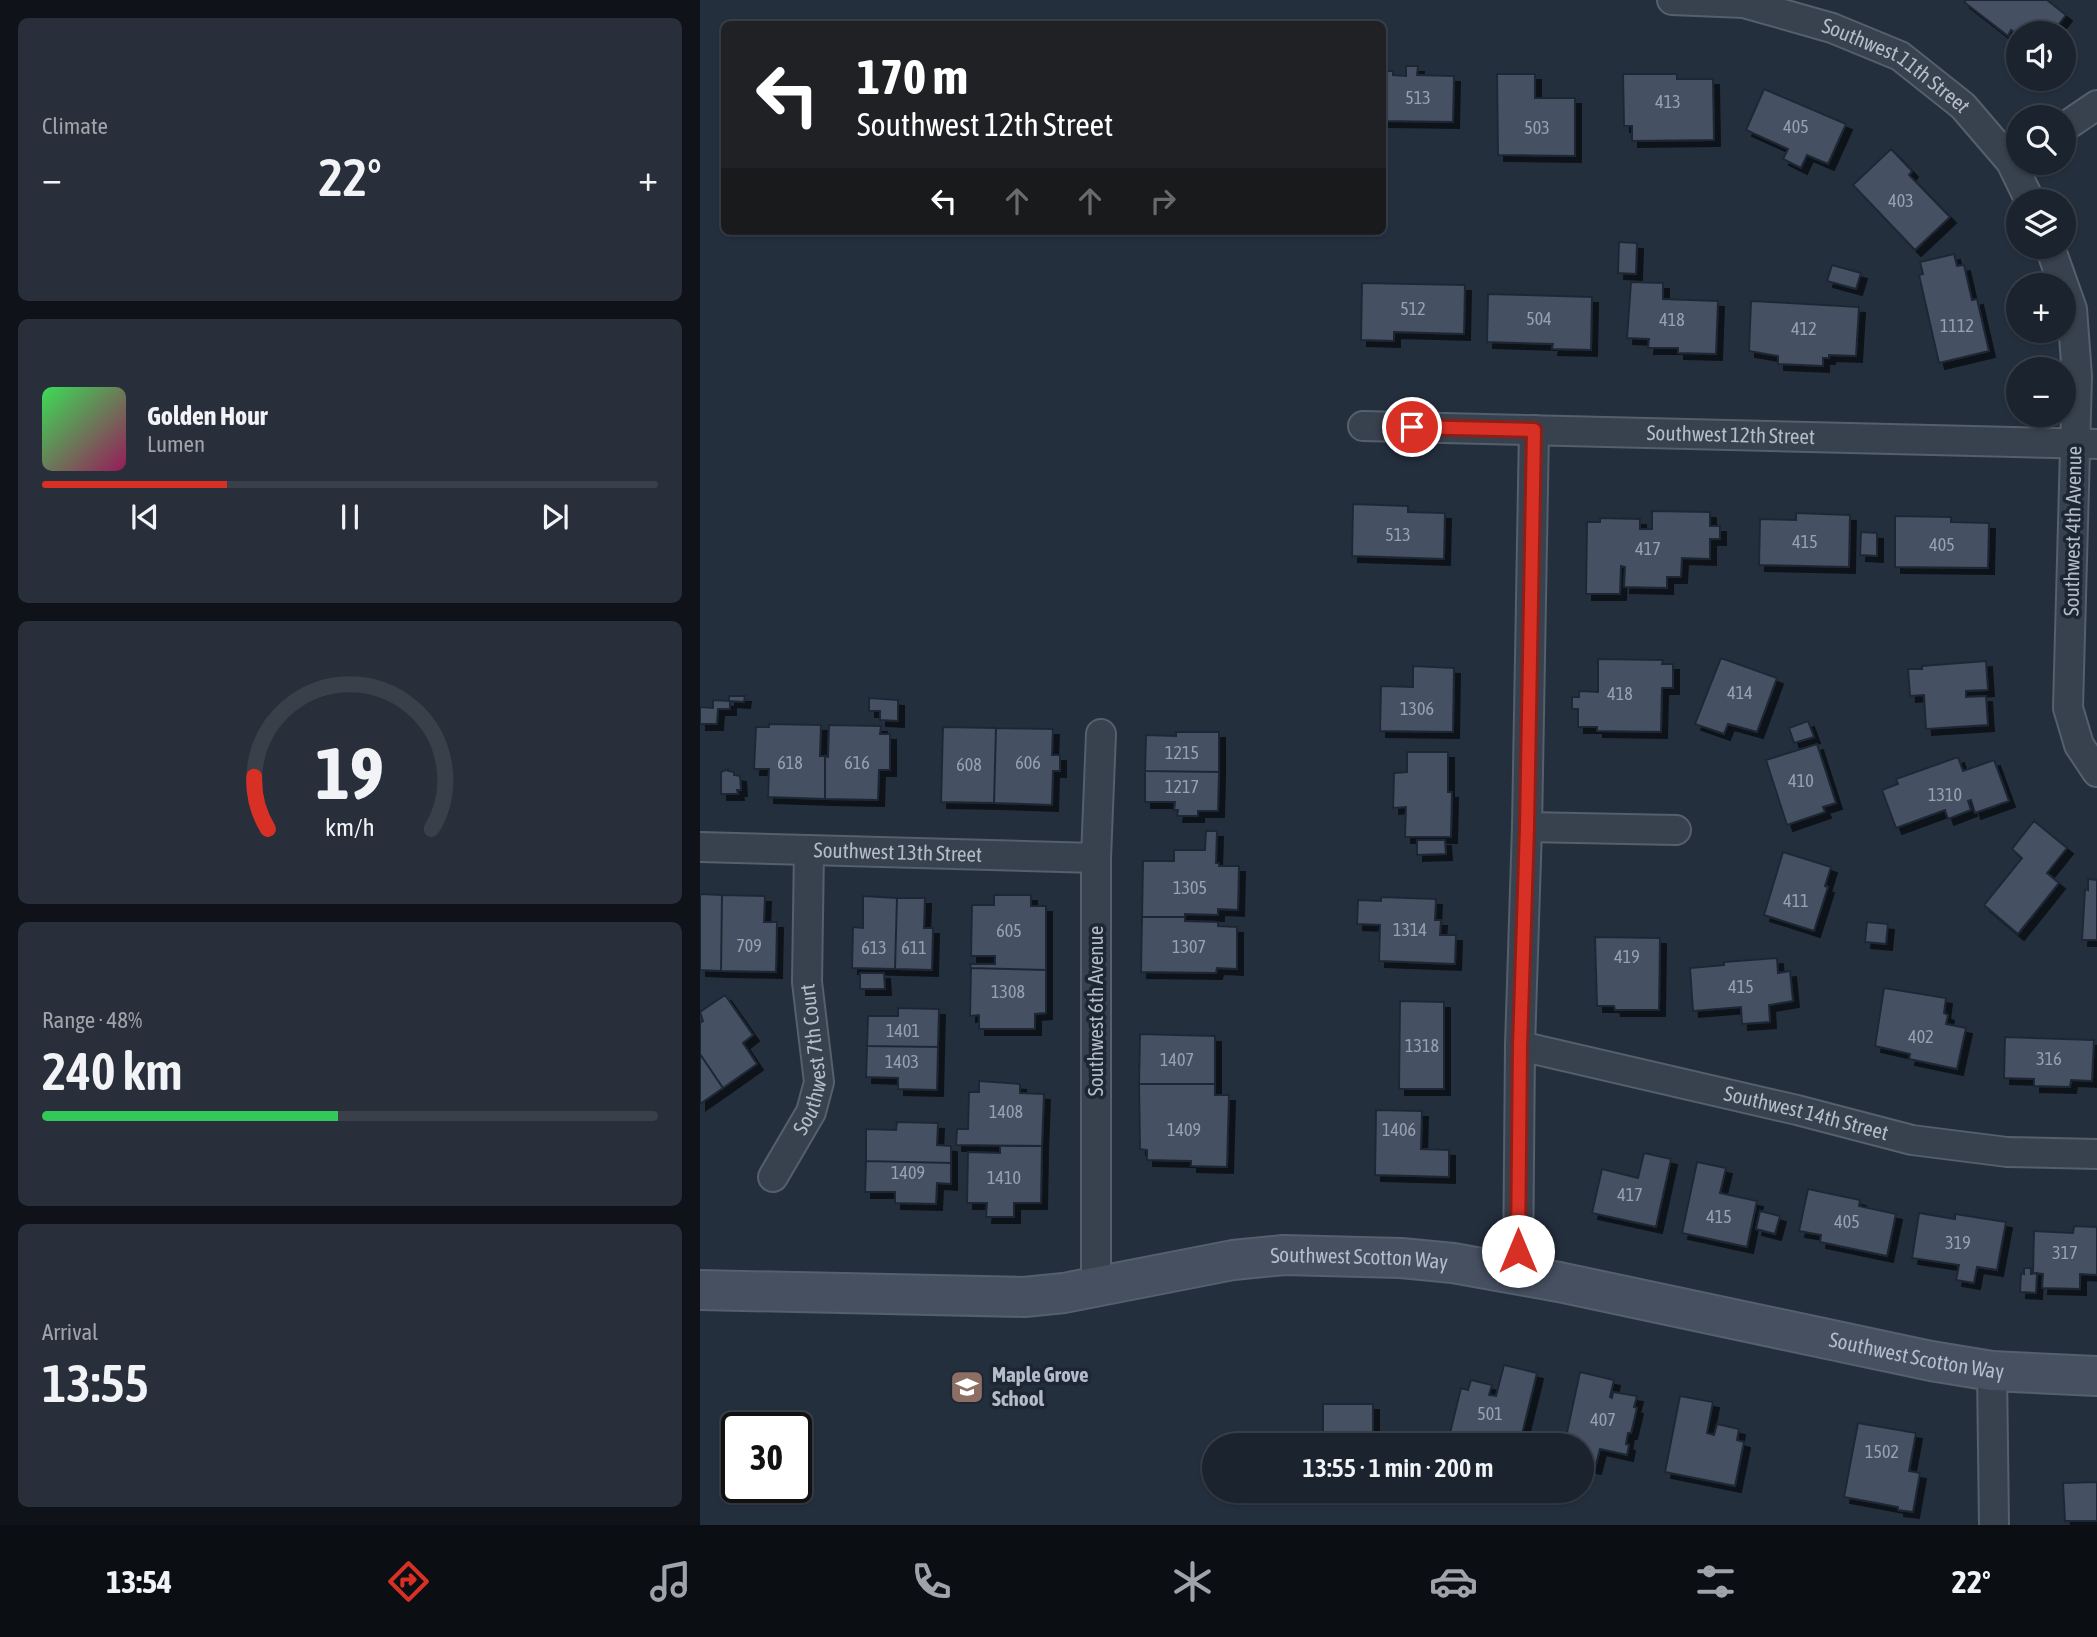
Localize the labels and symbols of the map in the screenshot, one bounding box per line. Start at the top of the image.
street label: Southwest 11th Street [1820,13,1976,117]
house number: 513 [1405,87,1431,108]
house number: 413 [1655,91,1681,112]
house number: 405 [1783,116,1809,137]
house number: 503 [1524,117,1550,138]
house number: 403 [1888,190,1914,211]
house number: 512 [1400,298,1426,319]
house number: 504 [1526,308,1552,329]
house number: 418 [1659,309,1685,330]
house number: 1112 [1940,315,1974,336]
house number: 412 [1791,318,1817,339]
pin [1382,397,1442,457]
street label: Southwest 12th Street [1646,420,1815,448]
street label: Southwest 4th Avenue [2059,446,2085,616]
house number: 513 [1385,524,1411,545]
house number: 415 [1792,531,1818,552]
house number: 405 [1929,534,1955,555]
house number: 417 [1635,538,1661,559]
house number: 414 [1727,682,1753,703]
house number: 418 [1607,683,1633,704]
house number: 1306 [1400,698,1434,719]
house number: 1215 [1165,742,1199,763]
house number: 618 [777,752,803,773]
house number: 616 [844,752,870,773]
house number: 606 [1015,752,1041,773]
house number: 608 [956,754,982,775]
house number: 410 [1788,770,1814,791]
house number: 1217 [1165,776,1199,797]
house number: 1310 [1928,784,1962,805]
street label: Southwest 13th Street [813,837,982,866]
house number: 1305 [1173,877,1207,898]
house number: 411 [1783,890,1809,911]
house number: 1314 [1393,919,1427,940]
house number: 605 [996,920,1022,941]
street label: Southwest 6th Avenue [1083,926,1107,1096]
house number: 709 [736,935,762,956]
house number: 1307 [1172,936,1206,957]
house number: 613 [861,937,887,958]
house number: 611 [901,937,927,958]
house number: 419 [1614,946,1640,967]
house number: 415 [1728,976,1754,997]
house number: 1308 [991,981,1025,1002]
street label: Southwest 7th Court [788,983,830,1138]
house number: 1401 [886,1020,920,1041]
house number: 402 [1908,1026,1934,1047]
house number: 1318 [1405,1035,1439,1056]
house number: 316 [2036,1048,2062,1069]
house number: 1407 [1160,1049,1194,1070]
house number: 1403 [885,1051,919,1072]
street label: Southwest 14th Street [1722,1081,1891,1144]
house number: 1408 [989,1101,1023,1122]
house number: 1409 [1167,1119,1201,1140]
house number: 1406 [1382,1119,1416,1140]
house number: 1409 [891,1162,925,1183]
house number: 1410 [987,1167,1021,1188]
house number: 417 [1617,1184,1643,1205]
house number: 415 [1706,1206,1732,1227]
house number: 405 [1834,1211,1860,1232]
position arrow [1481,1214,1555,1288]
house number: 319 [1945,1232,1971,1253]
street label: Southwest Scotton Way [1269,1242,1449,1273]
house number: 317 [2052,1242,2078,1263]
street label: Southwest Scotton Way [1827,1327,2005,1383]
place label: Maple Grove School [992,1362,1089,1410]
school or university icon: Maple Grove School [948,1368,986,1406]
house number: 501 [1477,1403,1503,1424]
house number: 407 [1590,1409,1616,1430]
speed limit sign: 30 [721,1412,812,1503]
house number: 1502 [1865,1441,1899,1462]

